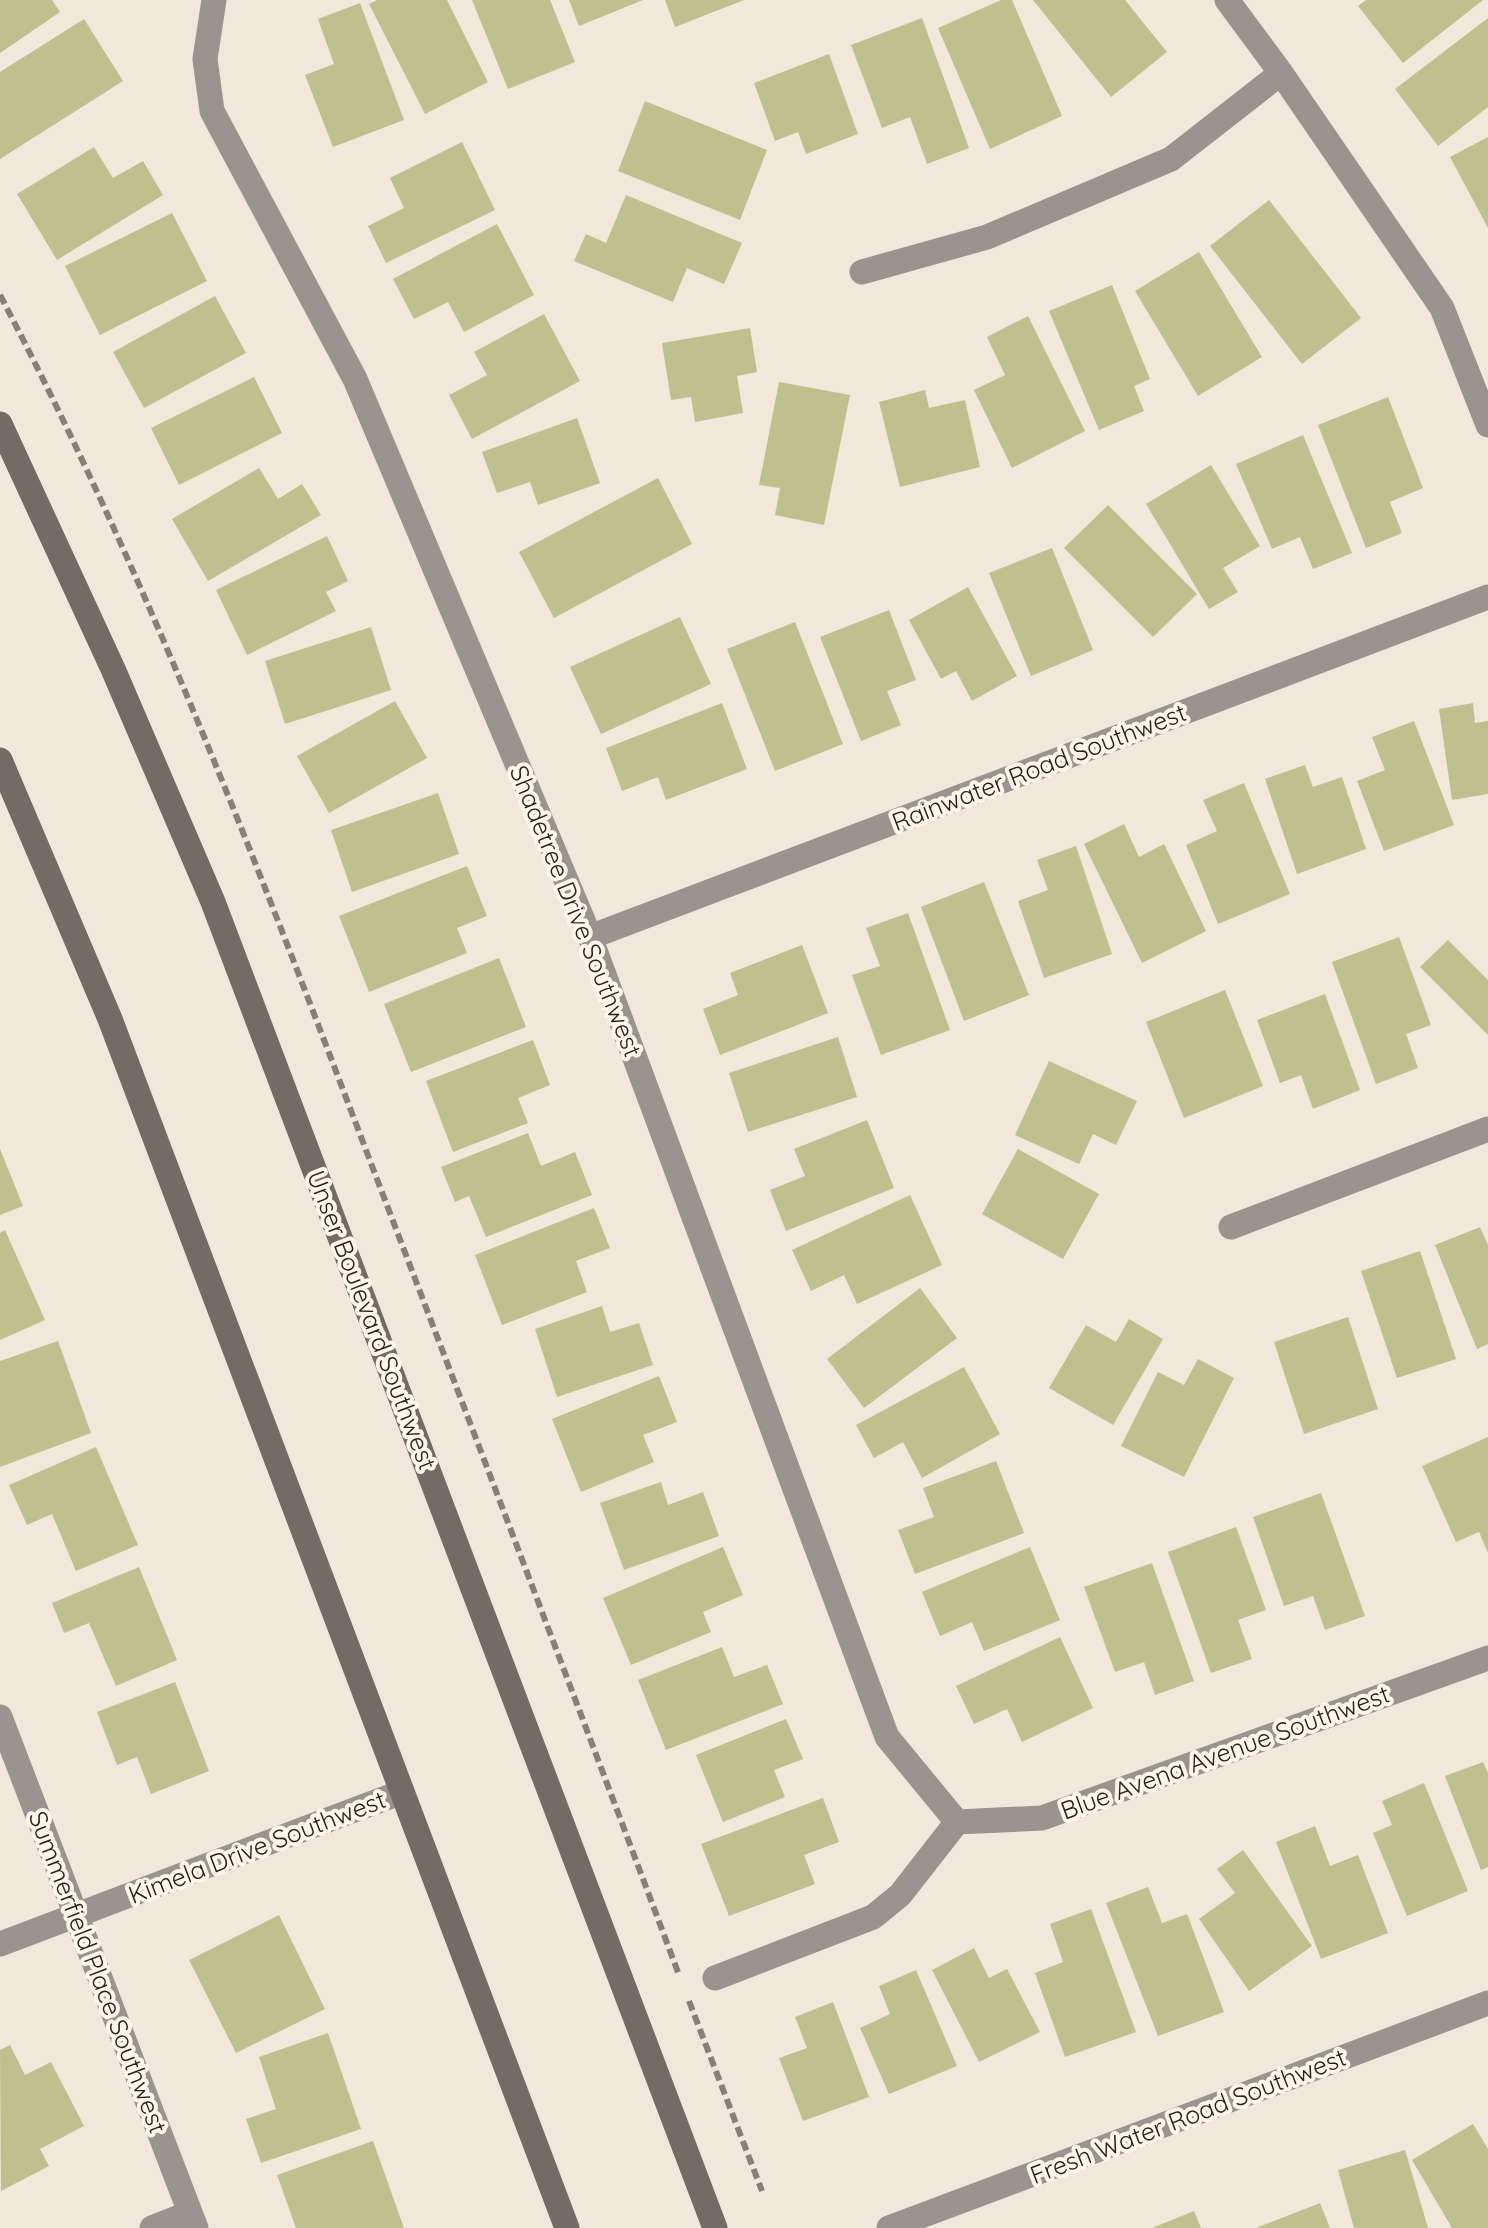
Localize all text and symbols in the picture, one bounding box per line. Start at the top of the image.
street label: Rainwater Road Southwest [887,696,1190,837]
street label: Shadetree Drive Southwest [504,761,649,1061]
street label: Unser Boulevard Southwest [301,1166,444,1474]
street label: Blue Avena Avenue Southwest [1056,1678,1393,1826]
street label: Kimela Drive Southwest [124,1783,390,1910]
street label: Summerfield Place Southwest [23,1806,174,2137]
street label: Fresh Water Road Southwest [1025,2041,1350,2190]

